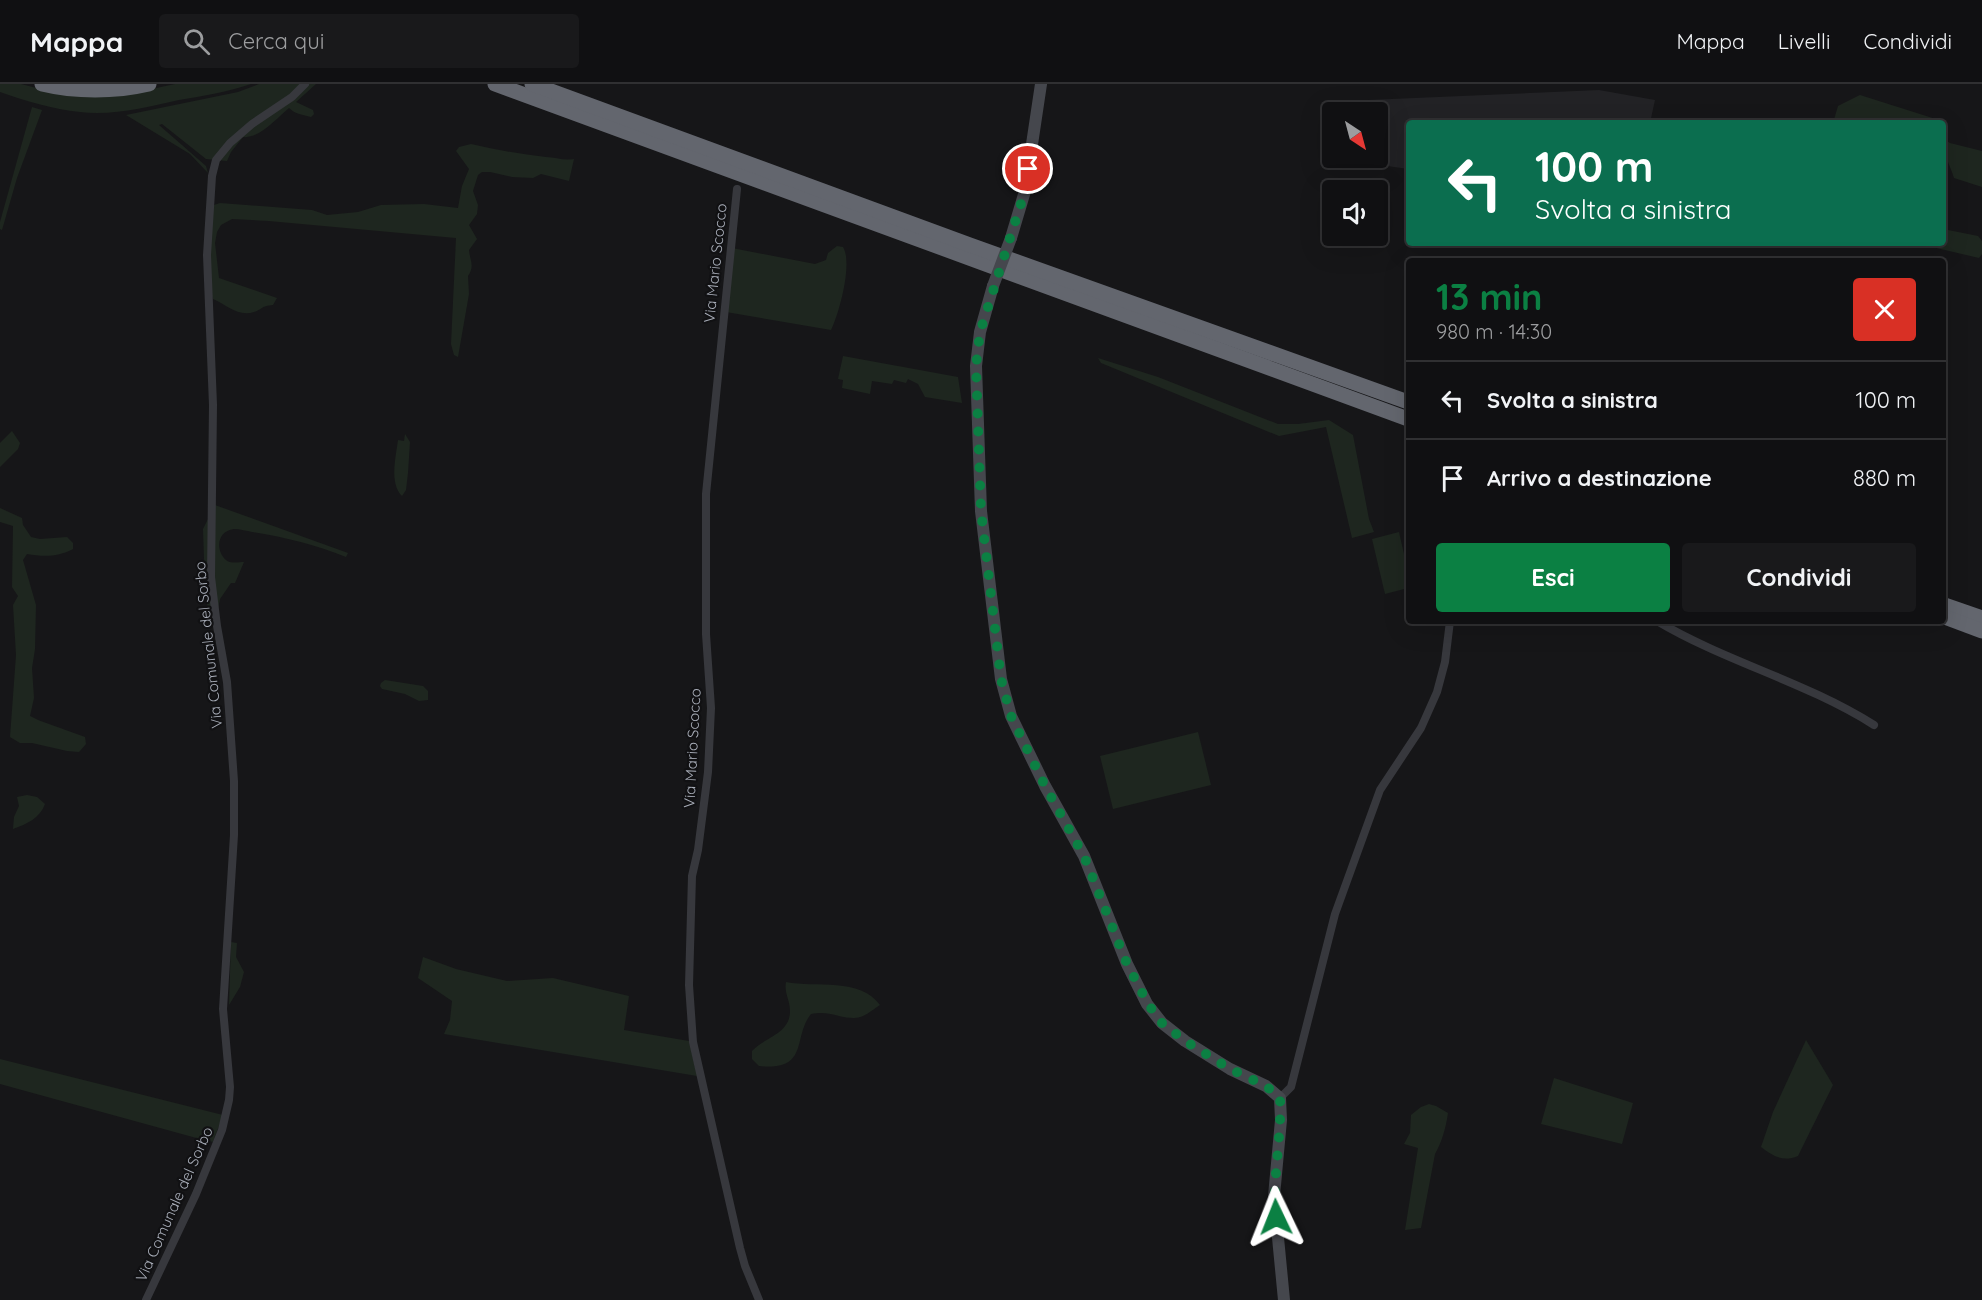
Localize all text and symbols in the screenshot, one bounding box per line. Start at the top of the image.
search box [159,14,579,68]
text: Mappa [30,24,123,59]
icon: search [180,25,213,58]
text: Cerca qui [228,27,324,55]
text: Mappa [1676,28,1745,54]
text: Livelli [1778,28,1830,54]
text: Condividi [1863,28,1952,54]
north arrow [1322,102,1388,168]
map controls [1322,102,1388,246]
text: 100 m [1535,140,1653,193]
pin [1002,143,1053,194]
icon: left [1436,144,1514,222]
icon: arrive [1011,152,1044,185]
button: sound [1322,180,1388,246]
text: Svolta a sinistra [1535,192,1731,226]
street label: Via Mario Scocco [699,202,731,324]
text: 13 min [1436,274,1543,319]
button: close [1853,278,1916,341]
text: 980 m · 14:30 [1436,319,1552,344]
icon: left [1436,384,1469,417]
text: Svolta a sinistra [1487,386,1658,414]
text: 100 m [1856,386,1916,414]
icon: arrive [1436,462,1469,495]
text: Arrivo a destinazione [1487,464,1712,492]
text: 880 m [1853,464,1916,492]
button: Esci [1436,543,1670,612]
button: Condividi [1682,543,1916,612]
street label: Via Comunale del Sorbo [190,561,226,729]
street label: Via Mario Scocco [679,688,705,808]
street label: Via Comunale del Sorbo [131,1124,217,1284]
position arrow [1244,1185,1308,1249]

